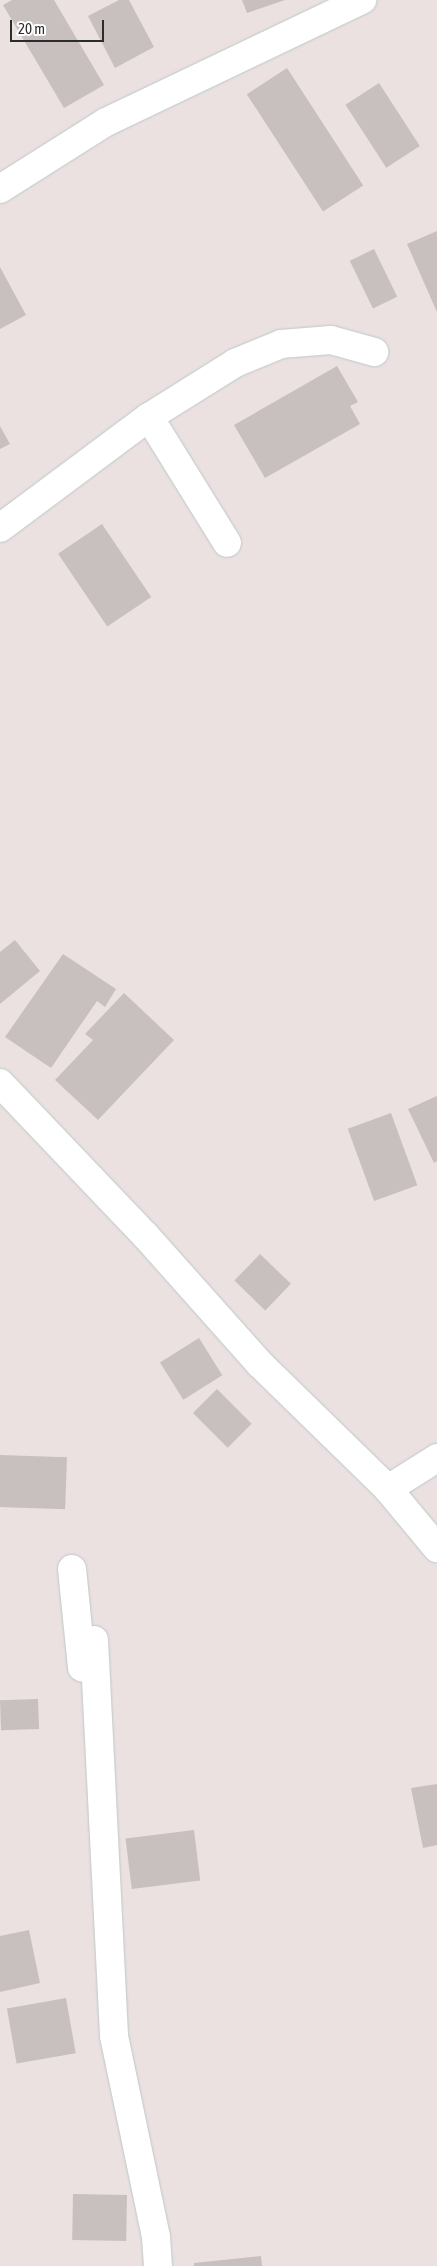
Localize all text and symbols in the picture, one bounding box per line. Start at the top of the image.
scale bar [12,10,106,42]
text: 20 m [18,20,45,37]

